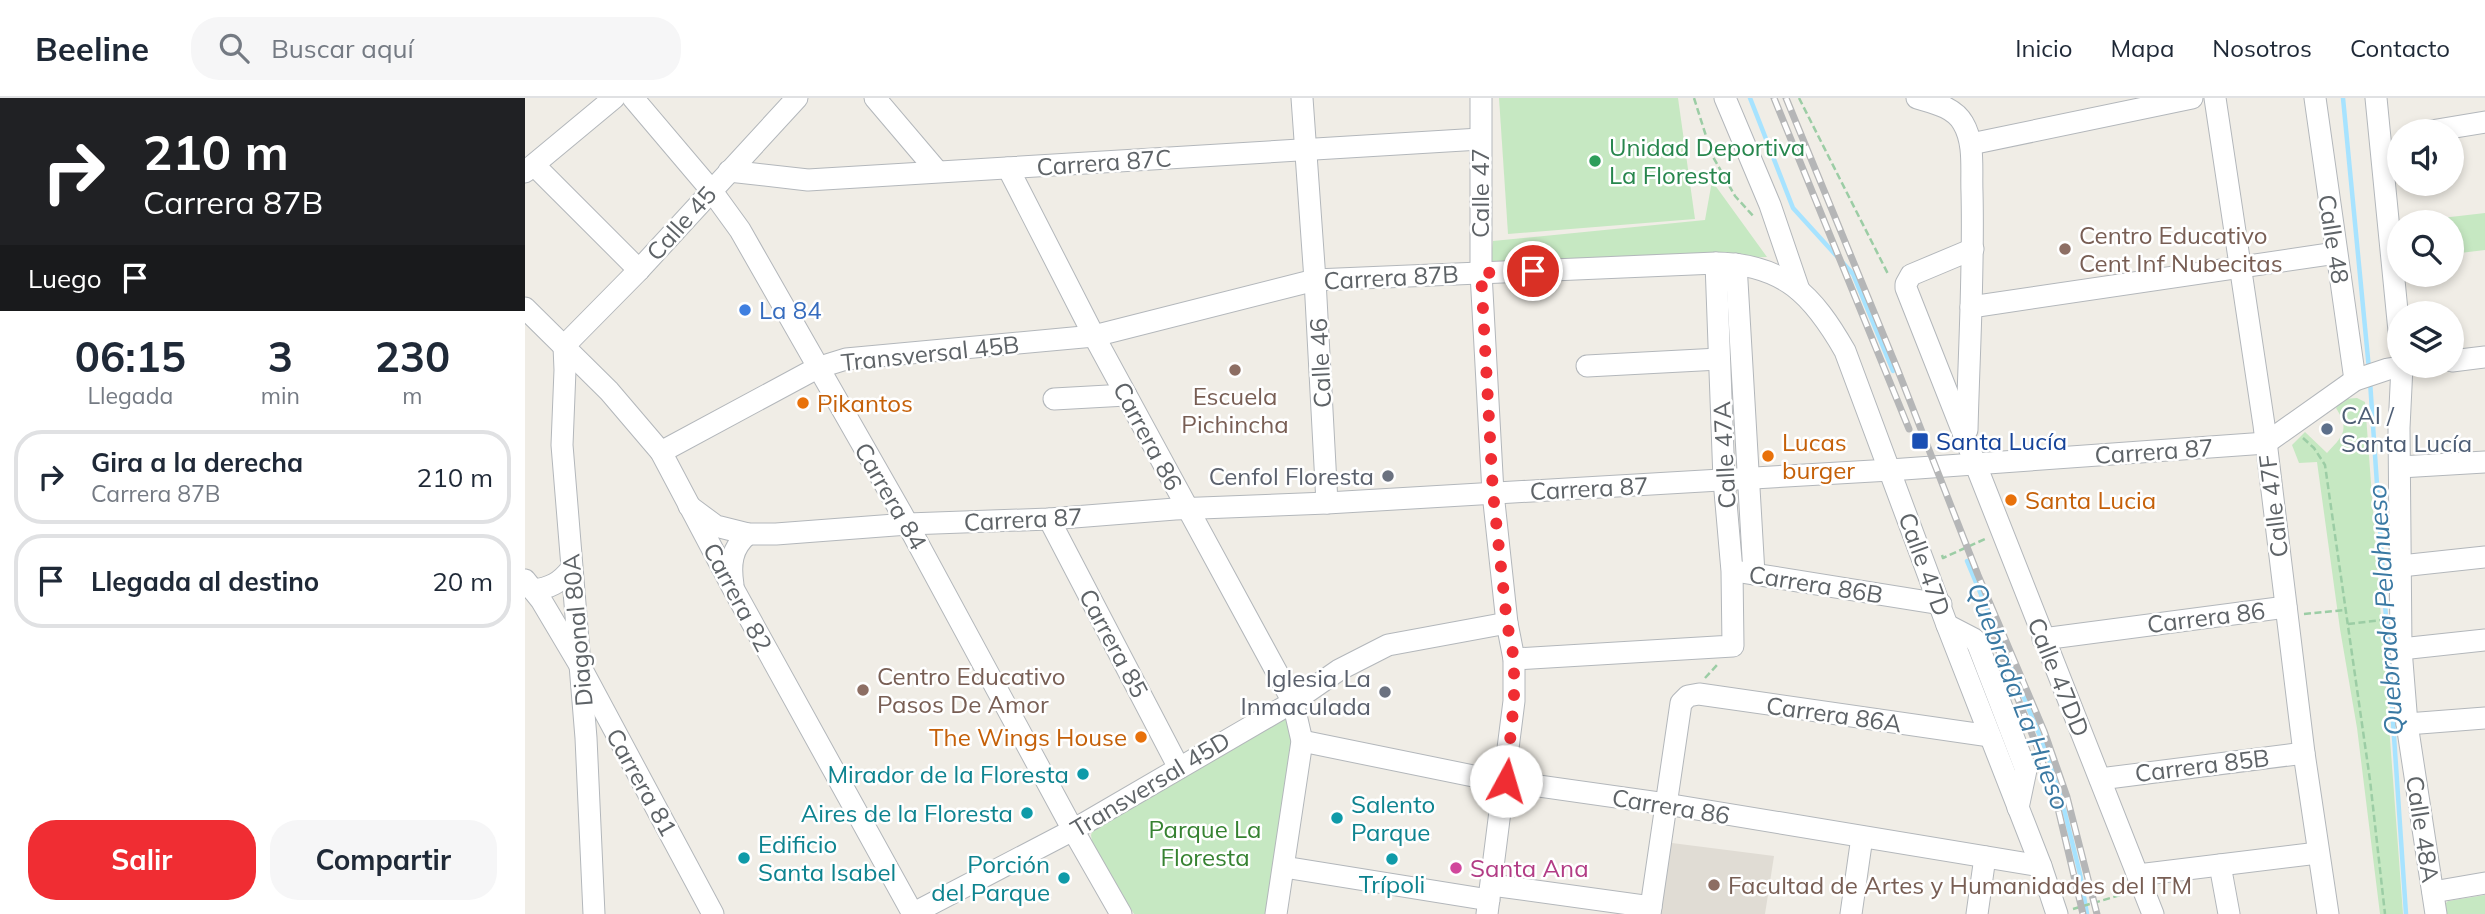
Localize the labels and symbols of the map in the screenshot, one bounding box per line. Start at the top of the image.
place label: Unidad Deportiva La Floresta [1609,132,1805,190]
street label: Carrera 87C [1036,142,1172,182]
street label: Calle 47 [1465,148,1495,238]
marker: Unidad Deportiva La Floresta [1587,153,1603,169]
street label: Calle 45 [640,180,722,266]
street label: Calle 48 [2312,192,2356,286]
place label: Centro Educativo Cent Inf Nubecitas [2079,220,2283,278]
pin [1503,241,1563,301]
marker: Centro Educativo Cent Inf Nubecitas [2057,241,2073,257]
street label: Carrera 87B [1323,258,1459,296]
place label: La 84 [759,295,822,325]
marker: La 84 [737,302,753,318]
street label: Calle 46 [1303,317,1337,409]
street label: Transversal 45B [839,329,1021,377]
marker: Escuela Pichincha [1227,362,1243,378]
street label: Carrera 86 [1107,377,1189,495]
place label: Escuela Pichincha [1181,381,1289,439]
place label: Pikantos [817,388,913,418]
marker: Pikantos [795,395,811,411]
street label: Calle 47A [1706,400,1742,510]
place label: CAI / Santa Lucía [2341,400,2472,458]
marker: CAI / Santa Lucía [2319,421,2335,437]
place label: Santa Lucía [1936,426,2067,456]
place label: Lucas burger [1782,427,1855,485]
marker: Santa Lucía [1910,431,1930,451]
street label: Carrera 87 [2094,432,2214,470]
street label: Carrera 84 [848,437,934,555]
marker: Lucas burger [1760,448,1776,464]
street label: Calle 47F [2252,453,2294,559]
place label: Cenfol Floresta [1209,461,1374,491]
marker: Cenfol Floresta [1380,468,1396,484]
street label: Carrera 87 [1529,470,1649,506]
water label: Quebrada Pelahueso [2360,483,2410,737]
place label: Santa Lucia [2025,485,2156,515]
marker: Santa Lucia [2003,492,2019,508]
street label: Carrera 87 [963,501,1083,537]
street label: Calle 47D [1892,508,1958,620]
street label: Carrera 82 [697,538,779,656]
street label: Diagonal 80A [555,552,599,708]
street label: Carrera 86B [1747,559,1885,609]
water label: Quebrada La Hueso [1960,578,2078,814]
street label: Carrera 85 [1073,584,1155,702]
street label: Carrera 86 [2145,595,2267,639]
street label: Calle 47DD [2022,613,2096,741]
place label: Centro Educativo Pasos De Amor [877,661,1065,719]
place label: Iglesia La Inmaculada [1241,663,1371,721]
marker: Centro Educativo Pasos De Amor [855,682,871,698]
marker: Iglesia La Inmaculada [1377,684,1393,700]
street label: Carrera 86A [1764,690,1904,738]
place label: The Wings House [929,722,1127,752]
street label: Carrera 81 [600,723,684,841]
street label: Transversal 45D [1065,725,1235,843]
marker: The Wings House [1133,729,1149,745]
street label: Carrera 85B [2133,742,2271,788]
position arrow [1469,744,1543,818]
place label: Mirador de la Floresta [827,759,1069,789]
marker: Mirador de la Floresta [1075,766,1091,782]
street label: Calle 48A [2400,774,2446,885]
street label: Carrera 86 [1610,782,1732,830]
place label: Salento Parque [1351,789,1435,847]
place label: Aires de la Floresta [801,798,1013,828]
marker: Aires de la Floresta [1019,805,1035,821]
marker: Salento Parque [1329,810,1345,826]
park label: Parque La Floresta [1148,814,1262,872]
place label: Edificio Santa Isabel [758,829,896,887]
place label: Porción del Parque [931,849,1050,907]
marker: Edificio Santa Isabel [736,850,752,866]
marker: Trípoli [1384,851,1400,867]
place label: Santa Ana [1470,853,1589,883]
marker: Santa Ana [1448,860,1464,876]
place label: Trípoli [1359,869,1425,899]
marker: Porción del Parque [1056,870,1072,886]
place label: Facultad de Artes y Humanidades del ITM [1728,870,2192,900]
marker: Facultad de Artes y Humanidades del ITM [1706,877,1722,893]

